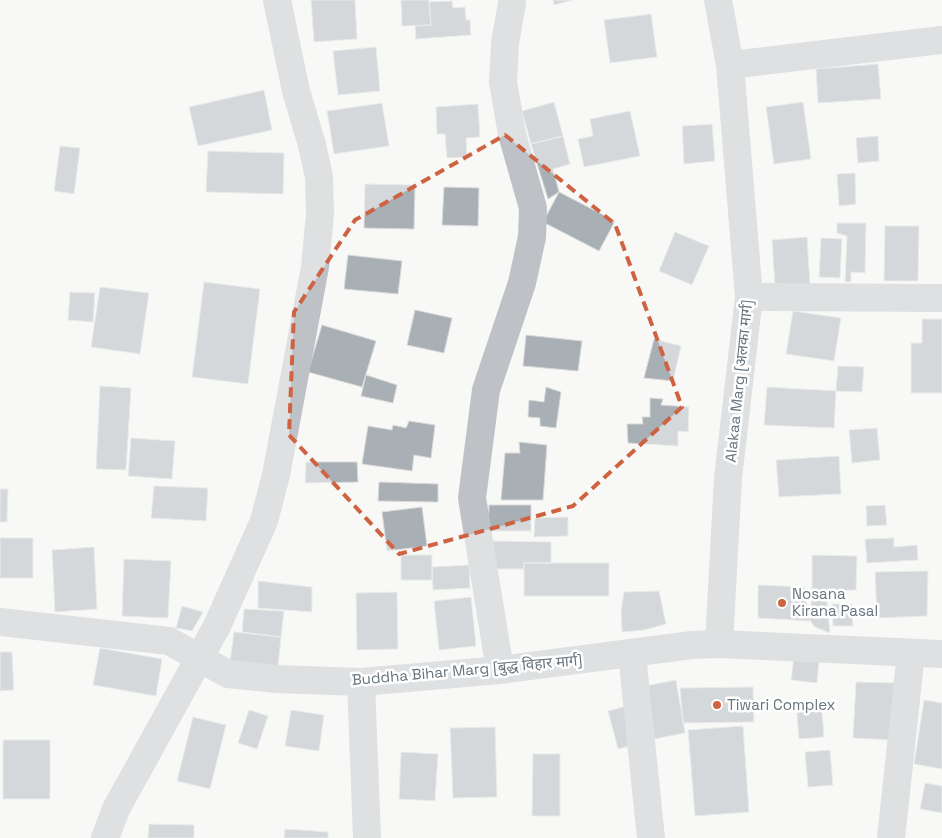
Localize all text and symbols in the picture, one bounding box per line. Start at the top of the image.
street label: Alakaa Marg [अलका मार्ग] [721,299,757,463]
place label: Nosana Kirana Pasal [792,584,878,620]
marker: Nosana Kirana Pasal [776,597,788,609]
street label: Buddha Bihar Marg [बुद्ध विहार मार्ग] [351,650,583,690]
place label: Tiwari Complex [727,695,836,714]
marker: Tiwari Complex [711,699,723,711]

